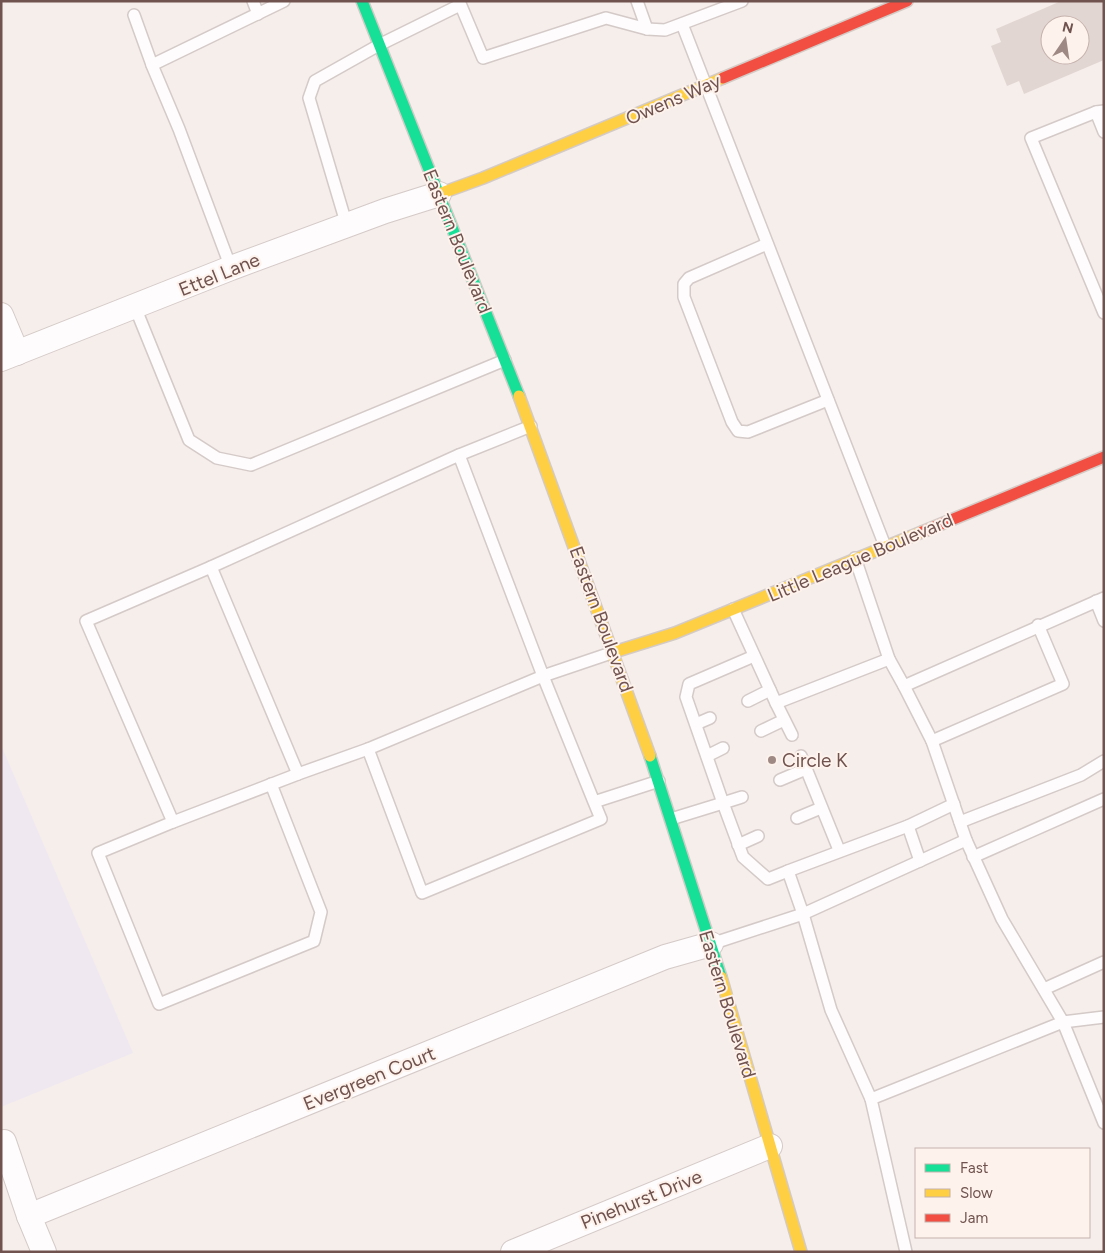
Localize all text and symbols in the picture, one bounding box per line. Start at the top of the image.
north arrow [1040,15,1090,65]
text: N [1061,18,1075,37]
street label: Owens Way [622,69,724,130]
street label: Eastern Boulevard [418,166,497,317]
street label: Ettel Lane [175,248,263,301]
street label: Little League Boulevard [764,508,956,607]
street label: Eastern Boulevard [564,543,639,695]
place label: Circle K [782,749,848,772]
marker: Circle K [766,754,778,766]
street label: Eastern Boulevard [694,927,761,1081]
street label: Evergreen Court [300,1042,439,1115]
legend [915,1148,1090,1238]
text: Fast [960,1159,989,1177]
street label: Pinehurst Drive [577,1165,705,1234]
text: Slow [960,1184,993,1202]
text: Jam [960,1209,988,1227]

